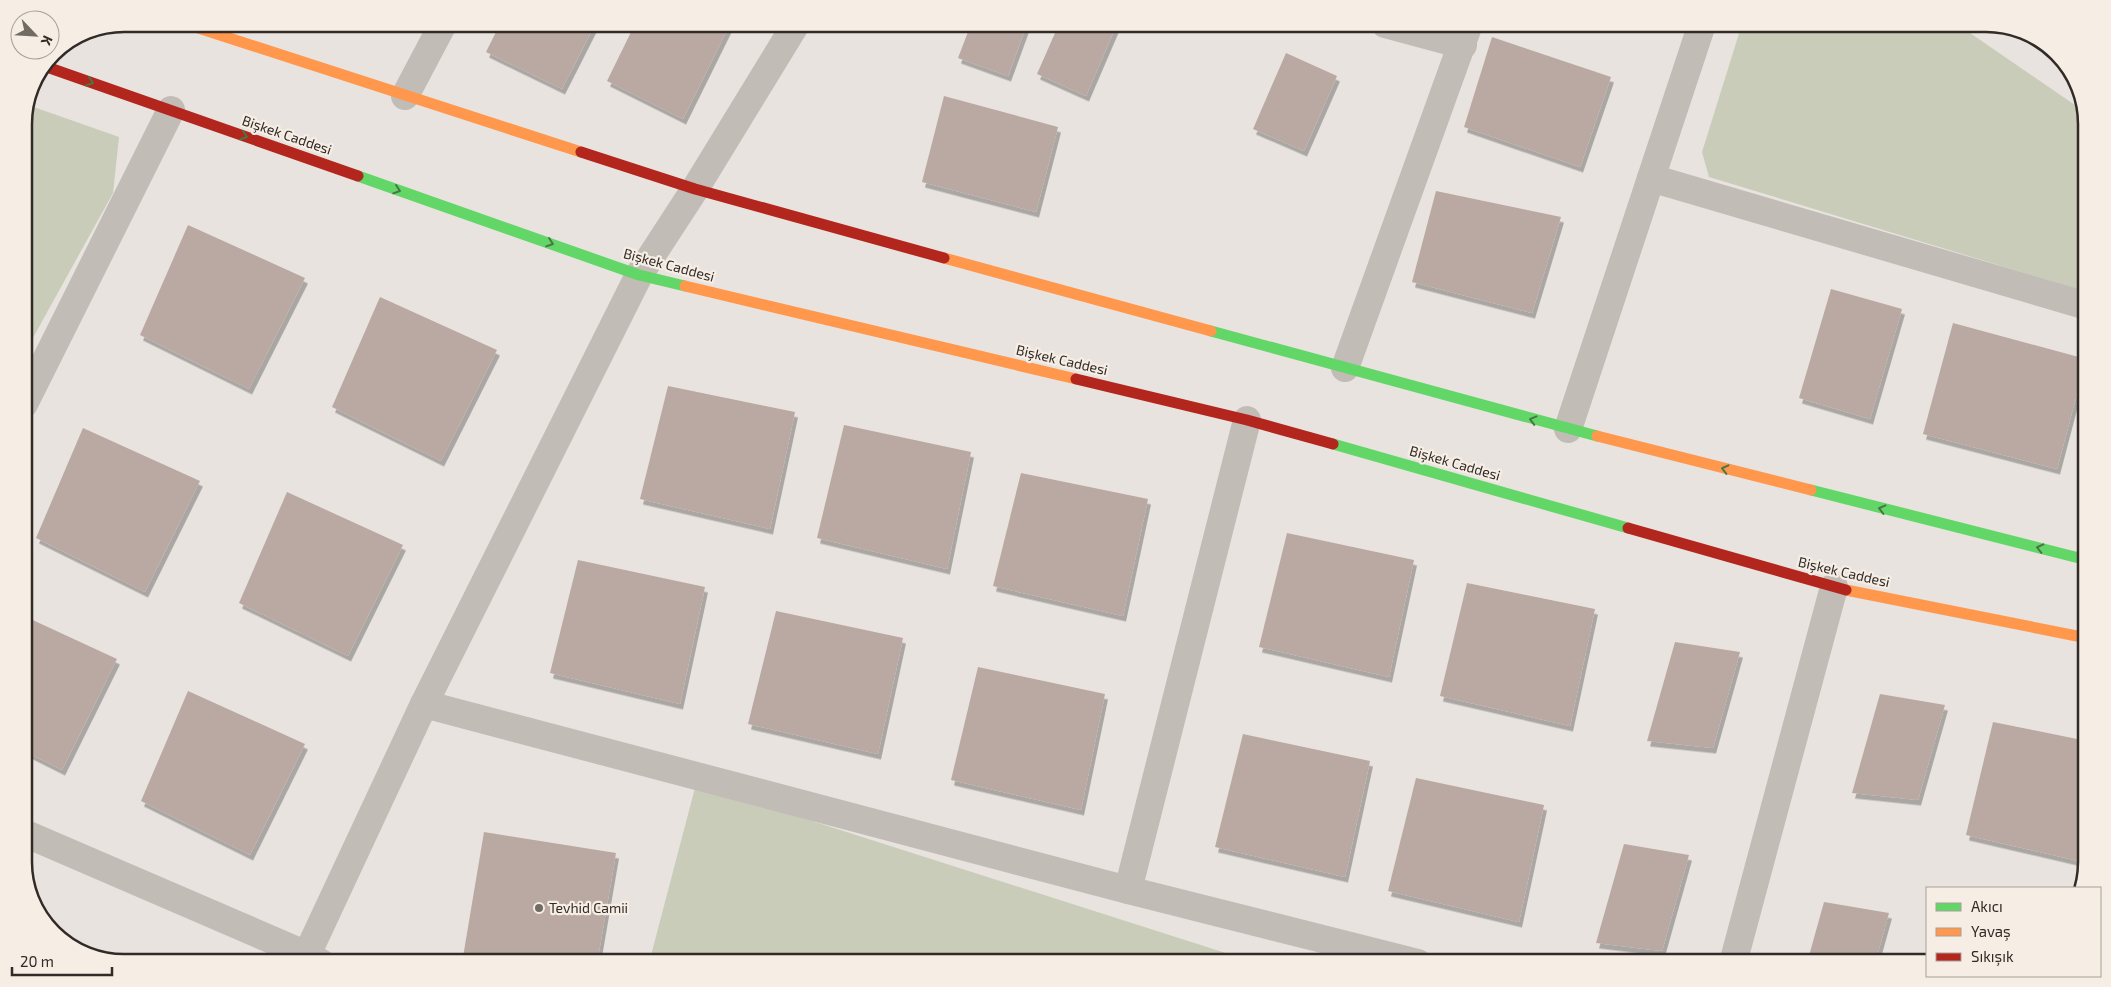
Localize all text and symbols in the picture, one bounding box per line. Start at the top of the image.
north arrow [10,10,60,60]
text: K [38,33,57,48]
one-way arrow [85,76,94,86]
street label: Bişkek Caddesi [240,111,334,159]
one-way arrow [239,130,247,140]
one-way arrow [392,184,401,194]
one-way arrow [546,238,554,248]
street label: Bişkek Caddesi [621,244,717,286]
street label: Bişkek Caddesi [1014,341,1110,379]
one-way arrow [1529,415,1538,426]
street label: Bişkek Caddesi [1408,441,1502,485]
one-way arrow [1720,464,1729,475]
one-way arrow [1878,504,1887,515]
one-way arrow [2036,544,2044,554]
street label: Bişkek Caddesi [1796,553,1892,591]
legend [1926,887,2101,977]
text: Akıcı [1971,897,2003,915]
place label: Tevhid Camii [549,899,628,916]
marker: Tevhid Camii [533,902,545,914]
text: Yavaş [1971,922,2011,941]
scale bar [12,944,112,976]
text: Sıkışık [1971,947,2014,966]
text: 20 m [20,952,54,970]

